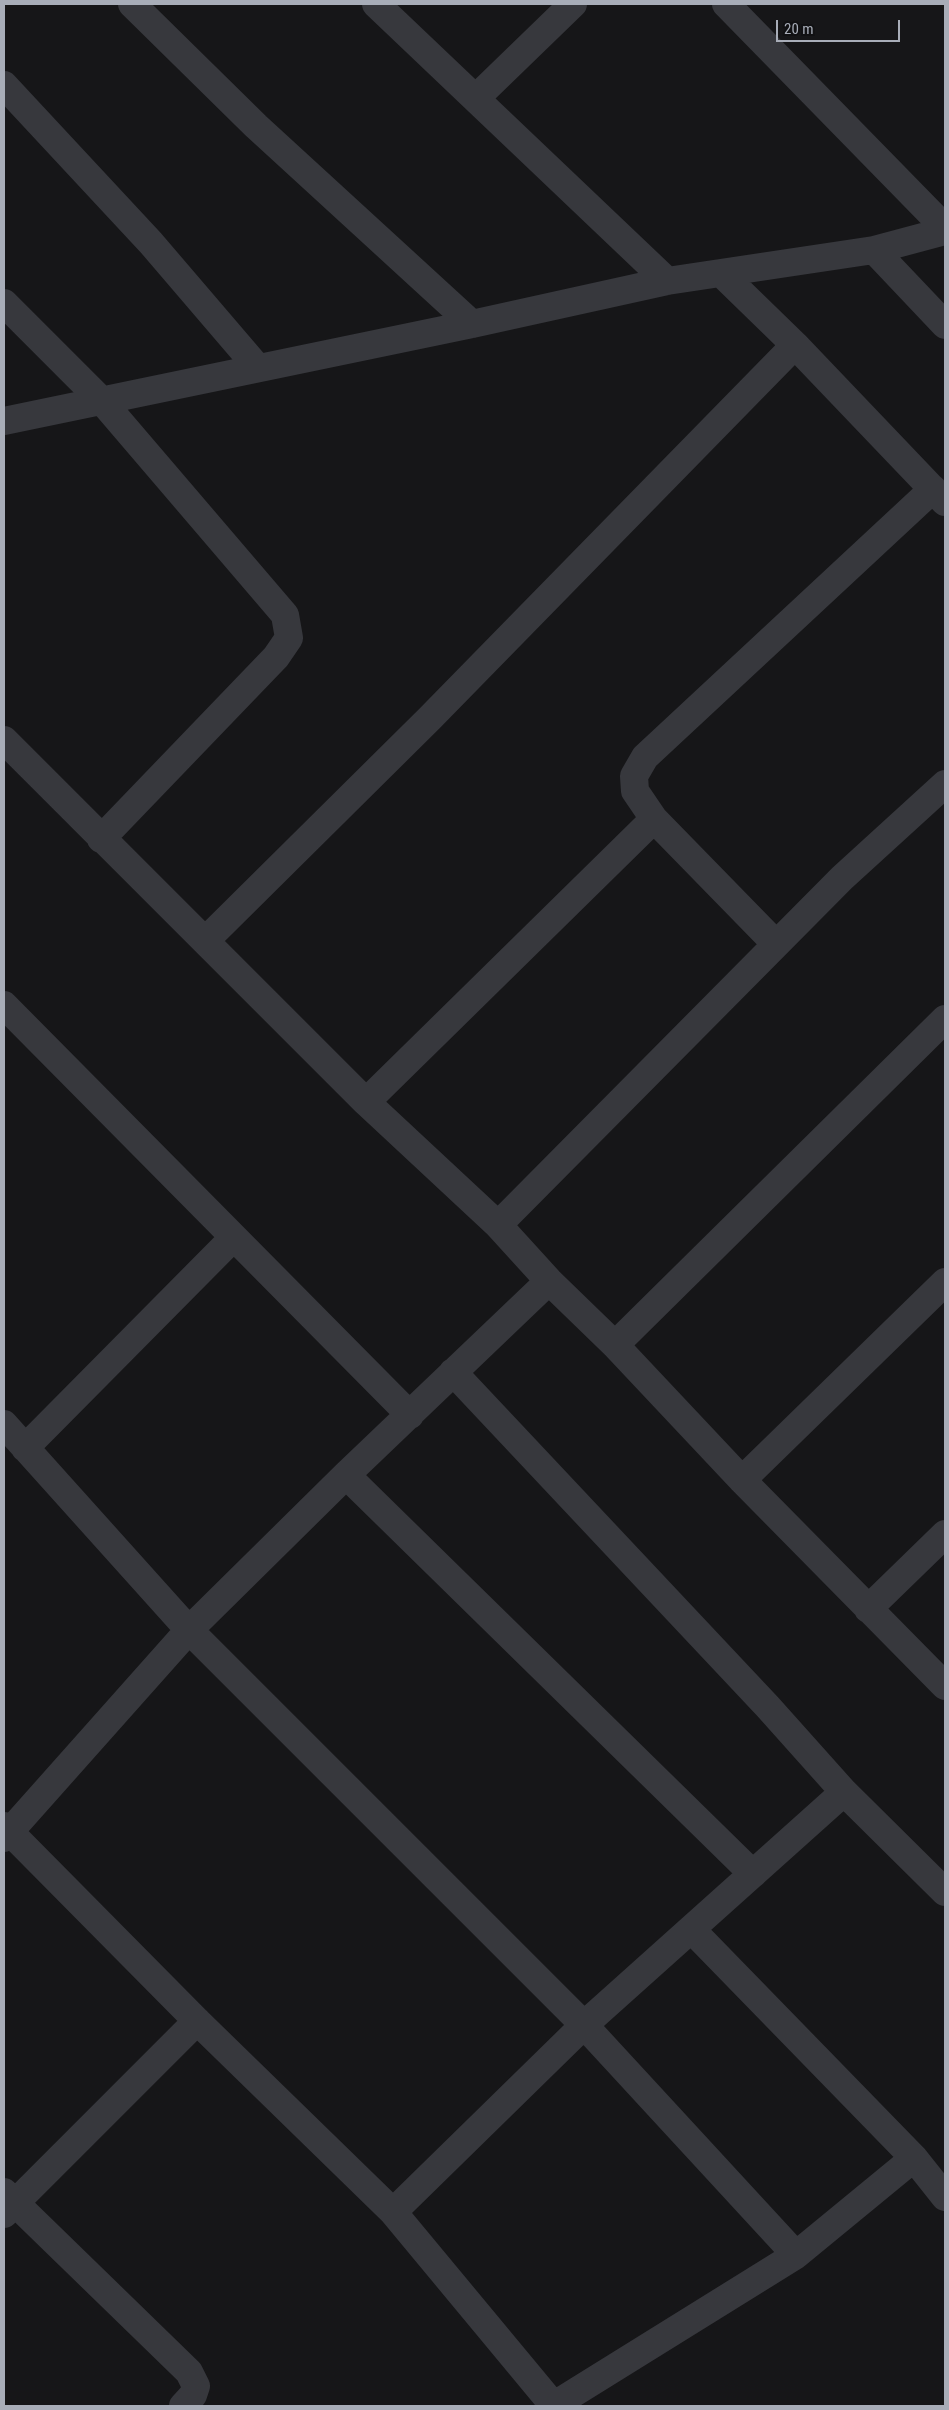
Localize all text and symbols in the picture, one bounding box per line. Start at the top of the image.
scale bar [779,10,903,42]
text: 20 m [784,20,814,38]

